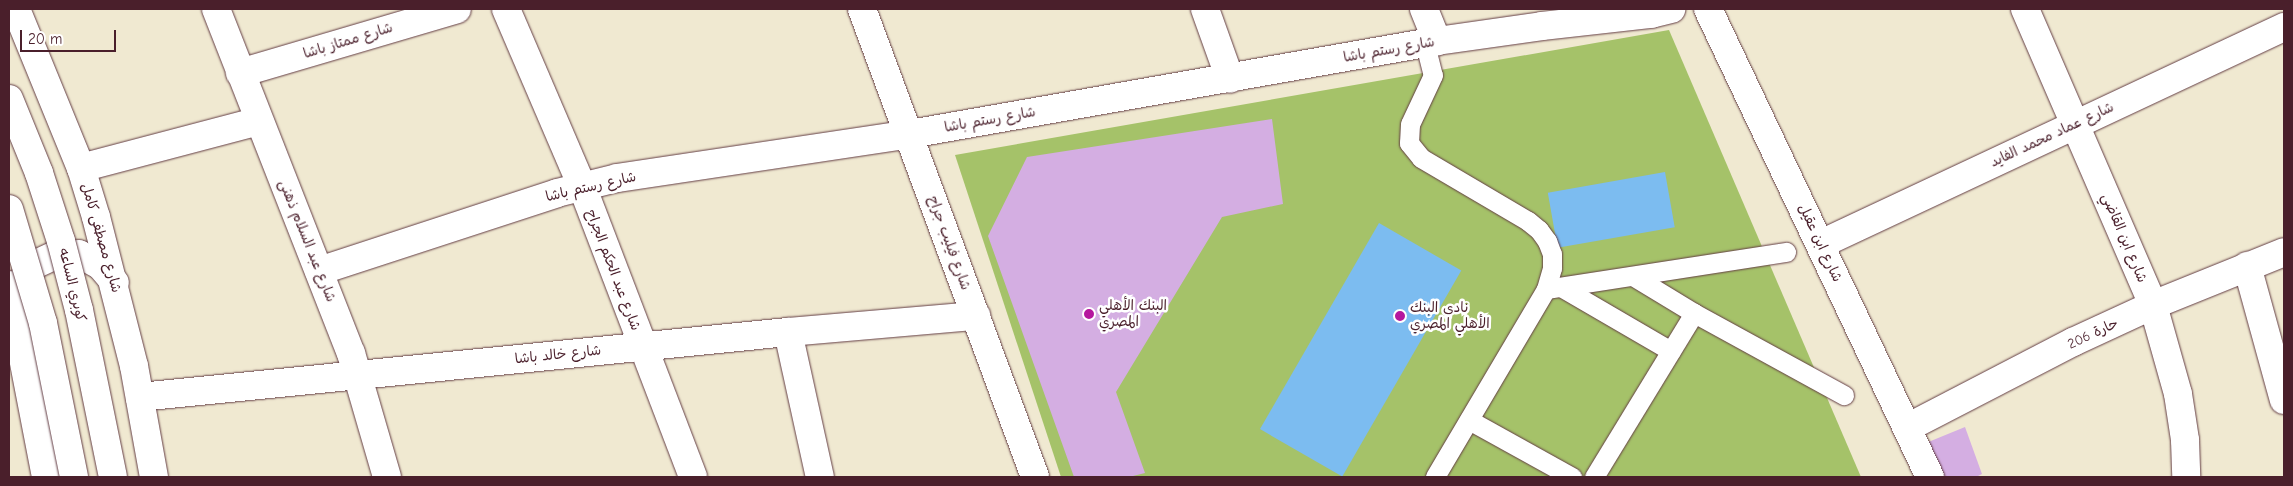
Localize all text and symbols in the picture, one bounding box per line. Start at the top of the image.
street label: شارع ممتاز باشا [301,19,395,63]
scale bar [22,20,119,52]
text: 20 m [28,30,62,48]
street label: شارع رستم باشا [1342,34,1436,66]
street label: شارع عماد محمد الفايد [1987,99,2117,171]
street label: شارع رستم باشا [943,104,1037,136]
street label: شارع رستم باشا [544,168,638,206]
street label: شارع عبد السلام ذهنى [275,177,339,305]
street label: شارع مصطفى كامل [77,181,125,295]
street label: شارع ابن القاضي [2098,191,2150,285]
street label: شارع فيليب جراح [924,194,974,292]
street label: شارع ابن عقيل [1795,201,1845,285]
street label: شارع عبد الحكم الجراح [582,207,644,333]
street label: كوبري الساعه [55,247,89,323]
place label: البنك الأهلي المصري [1099,298,1167,331]
place label: نادي البنك الأهلي المصري [1410,300,1490,332]
marker: البنك الأهلي المصري [1083,308,1095,320]
marker: نادي البنك الأهلي المصري [1394,310,1406,322]
street label: حارة 206 [2065,315,2121,353]
street label: شارع خالد باشا [514,342,602,368]

